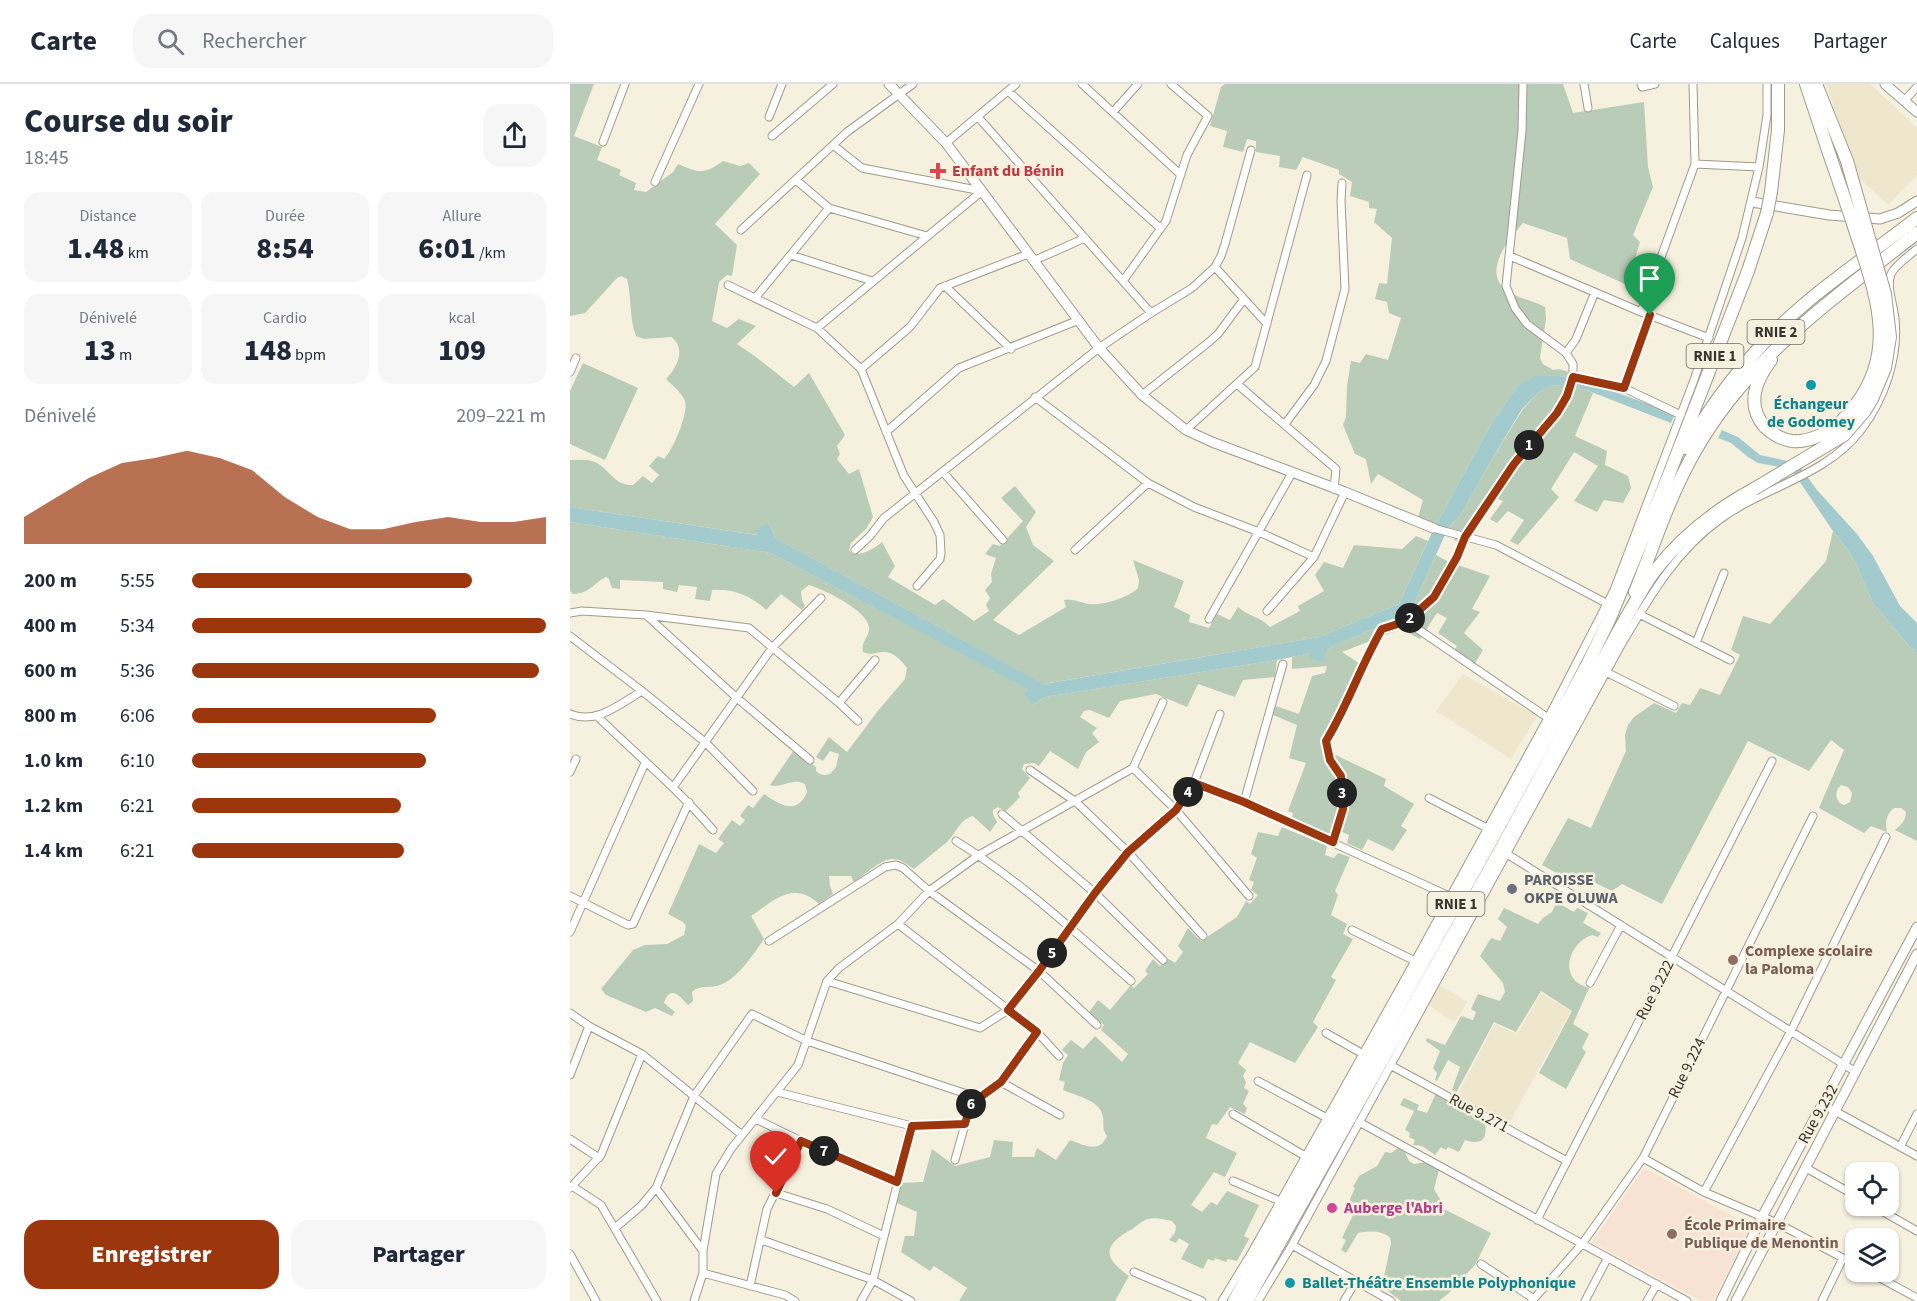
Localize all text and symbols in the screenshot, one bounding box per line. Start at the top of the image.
search box [133,14,553,68]
text: Carte [30,21,97,61]
icon: search [154,25,187,58]
text: Rechercher [202,25,306,57]
text: Carte [1630,26,1677,56]
text: Calques [1710,26,1780,56]
text: Partager [1813,26,1887,56]
text: Course du soir [24,98,233,145]
button: share [483,104,546,167]
text: 18:45 [24,144,69,172]
place label: Enfant du Bénin [952,160,1064,182]
marker: Enfant du Bénin [929,162,947,180]
text: Distance [80,205,136,227]
text: Durée [265,205,305,227]
text: Allure [443,205,481,227]
text: 1.48 [67,227,124,270]
text: 8:54 [256,227,314,270]
text: 6:01 [418,227,476,270]
text: km [124,242,149,264]
text: /km [476,242,506,264]
pin [1624,253,1675,315]
icon: arrive [1633,262,1666,295]
text: Dénivelé [79,307,137,329]
text: Cardio [263,307,307,329]
text: kcal [449,307,475,329]
road number: RNIE 2 [1748,320,1804,344]
text: 13 [84,329,116,372]
text: 148 [244,329,292,372]
text: 109 [438,329,486,372]
text: m [116,344,132,366]
text: bpm [292,344,326,366]
road number: RNIE 1 [1686,344,1744,368]
marker: Échangeur de Godomey [1804,378,1818,392]
place label: Échangeur de Godomey [1767,393,1856,433]
text: Dénivelé [24,402,96,430]
text: 209–221 m [456,402,546,430]
pin: 1 [1514,430,1544,460]
text: 1 [1525,434,1533,456]
text: 200 m [24,567,77,595]
text: 5:55 [120,567,155,595]
pin: 2 [1395,603,1425,633]
text: 2 [1406,607,1414,629]
text: 400 m [24,612,77,640]
text: 5:34 [120,612,155,640]
text: 600 m [24,657,77,685]
text: 5:36 [120,657,155,685]
text: 800 m [24,702,77,730]
text: 6:06 [120,702,155,730]
text: 1.0 km [24,747,83,775]
text: 6:10 [120,747,155,775]
pin: 4 [1173,777,1203,807]
pin: 3 [1327,778,1357,808]
text: 4 [1184,781,1192,803]
text: 3 [1338,782,1346,804]
text: 1.2 km [24,792,83,820]
text: 6:21 [120,792,155,820]
text: 1.4 km [24,837,83,865]
text: 6:21 [120,837,155,865]
place label: PAROISSE OKPE OLUWA [1524,869,1619,909]
marker: PAROISSE OKPE OLUWA [1505,882,1519,896]
road number: RNIE 1 [1428,892,1484,916]
pin: 5 [1037,938,1067,968]
place label: Complexe scolaire la Paloma [1745,940,1873,980]
text: 5 [1048,942,1056,964]
marker: Complexe scolaire la Paloma [1726,953,1740,967]
street label: Rue 9.222 [1631,956,1680,1024]
street label: Rue 9.224 [1663,1034,1711,1102]
street label: Rue 9.232 [1793,1080,1843,1148]
street label: Rue 9.271 [1445,1088,1513,1138]
pin: 6 [956,1089,986,1119]
text: 6 [967,1093,975,1115]
pin [750,1131,801,1193]
pin: 7 [809,1136,839,1166]
icon: check [759,1140,792,1173]
text: 7 [820,1140,828,1162]
map controls [1845,1162,1899,1282]
button: locate [1845,1162,1899,1216]
place label: Auberge l'Abri [1343,1197,1443,1219]
marker: Auberge l'Abri [1325,1201,1339,1215]
place label: École Primaire Publique de Menontin [1684,1214,1839,1254]
button: Enregistrer [24,1220,279,1289]
button: Partager [291,1220,546,1289]
marker: École Primaire Publique de Menontin [1665,1227,1679,1241]
button: layers [1845,1228,1899,1282]
place label: Ballet-Théâtre Ensemble Polyphonique [1302,1272,1576,1294]
marker: Ballet-Théâtre Ensemble Polyphonique [1283,1276,1297,1290]

